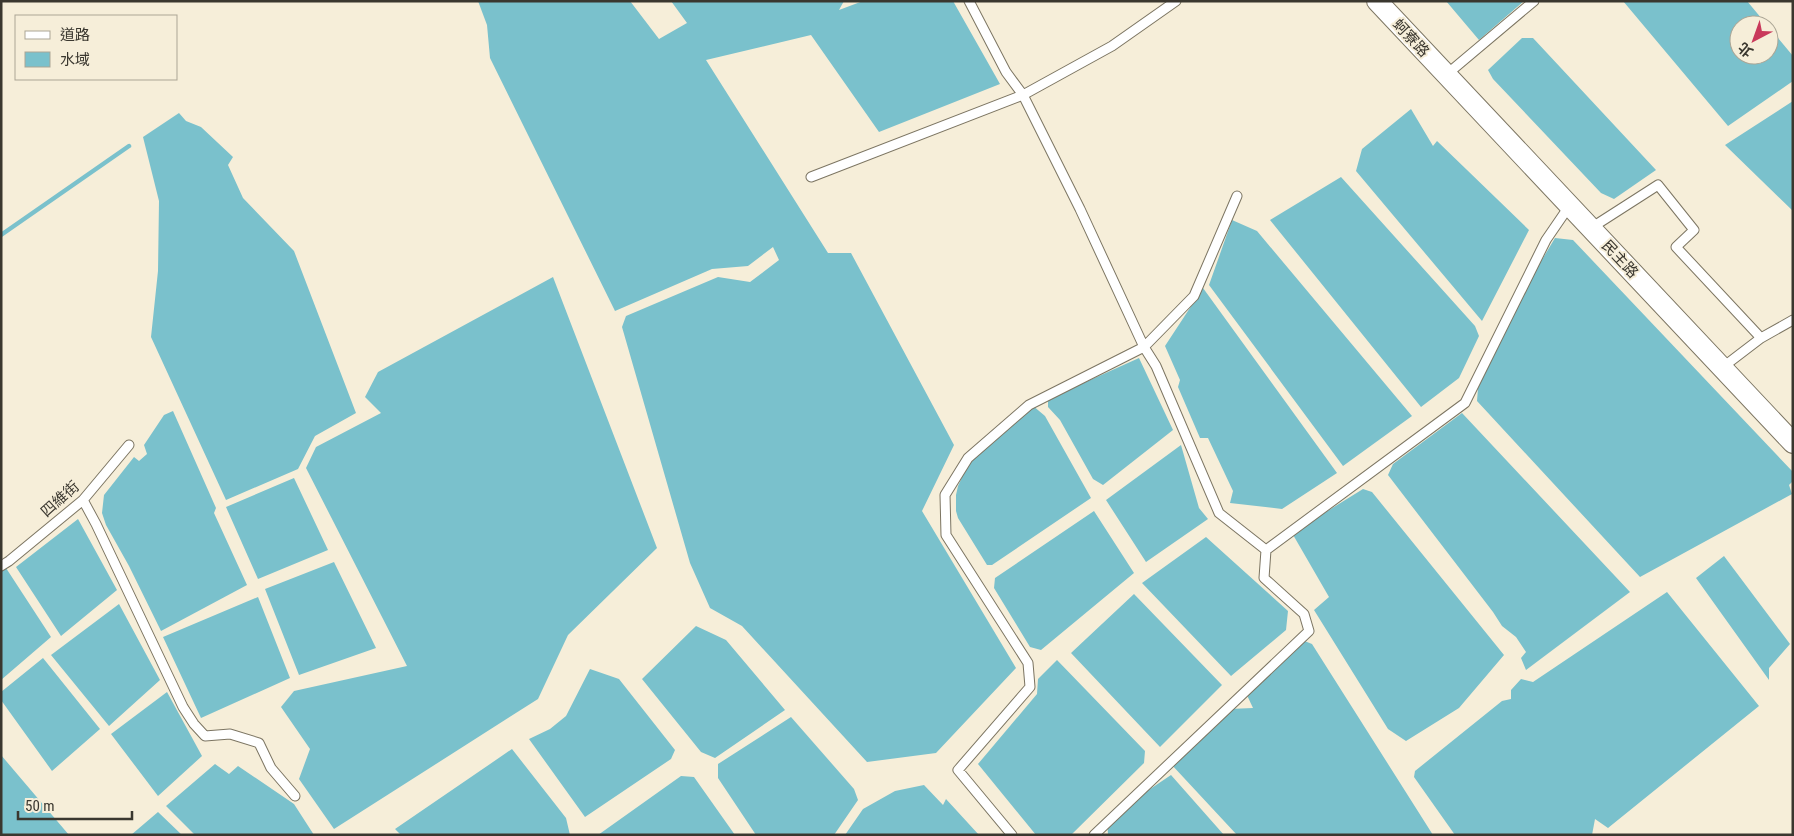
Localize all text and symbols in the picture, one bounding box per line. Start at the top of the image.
legend [15,15,178,80]
street label: 蚵寮路 [1389,15,1433,61]
north arrow [1729,15,1779,65]
text: 道路 [60,26,90,44]
text: 北 [1735,39,1756,60]
text: 水域 [60,51,90,69]
street label: 民主路 [1598,236,1642,282]
street label: 四維街 [37,477,83,521]
scale bar [18,788,131,820]
text: 50 m [25,797,55,815]

